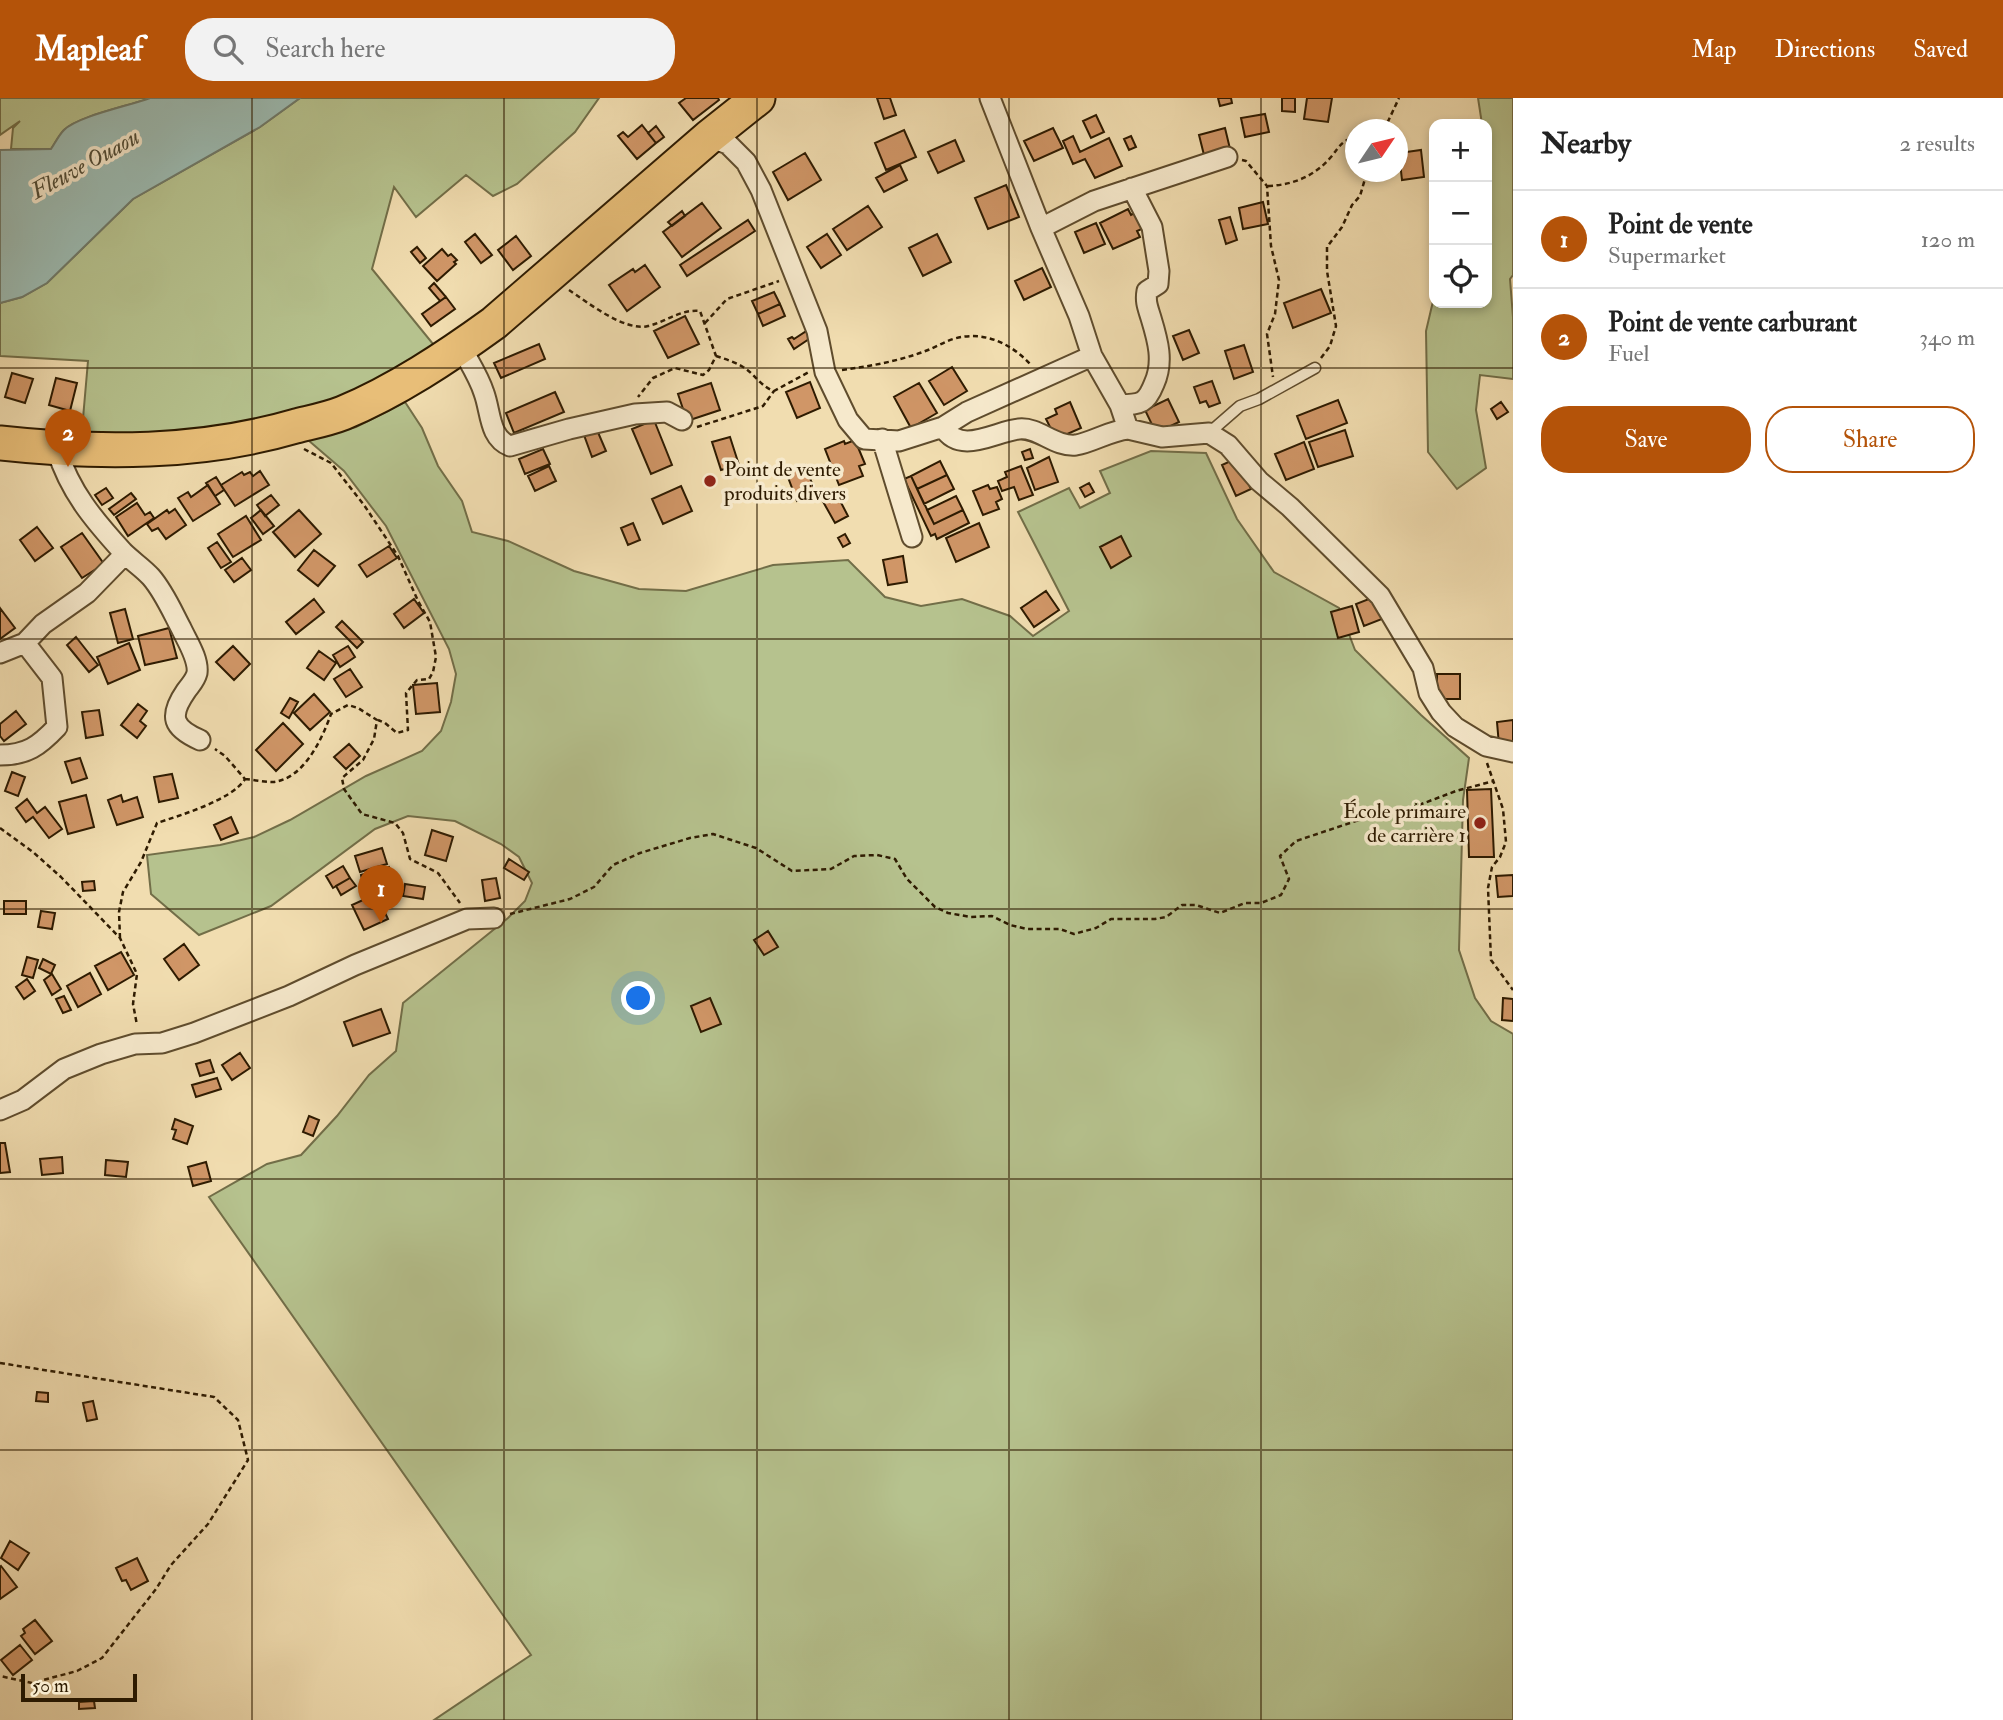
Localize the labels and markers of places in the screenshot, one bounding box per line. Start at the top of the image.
pin: 2 [45,409,91,467]
place label: Point de vente produits divers [723,456,846,507]
marker: Point de vente produits divers [702,473,718,489]
place label: École primaire de carrière 1 [1343,798,1466,849]
marker: École primaire de carrière 1 [1472,815,1488,831]
pin: 1 [358,865,404,923]

